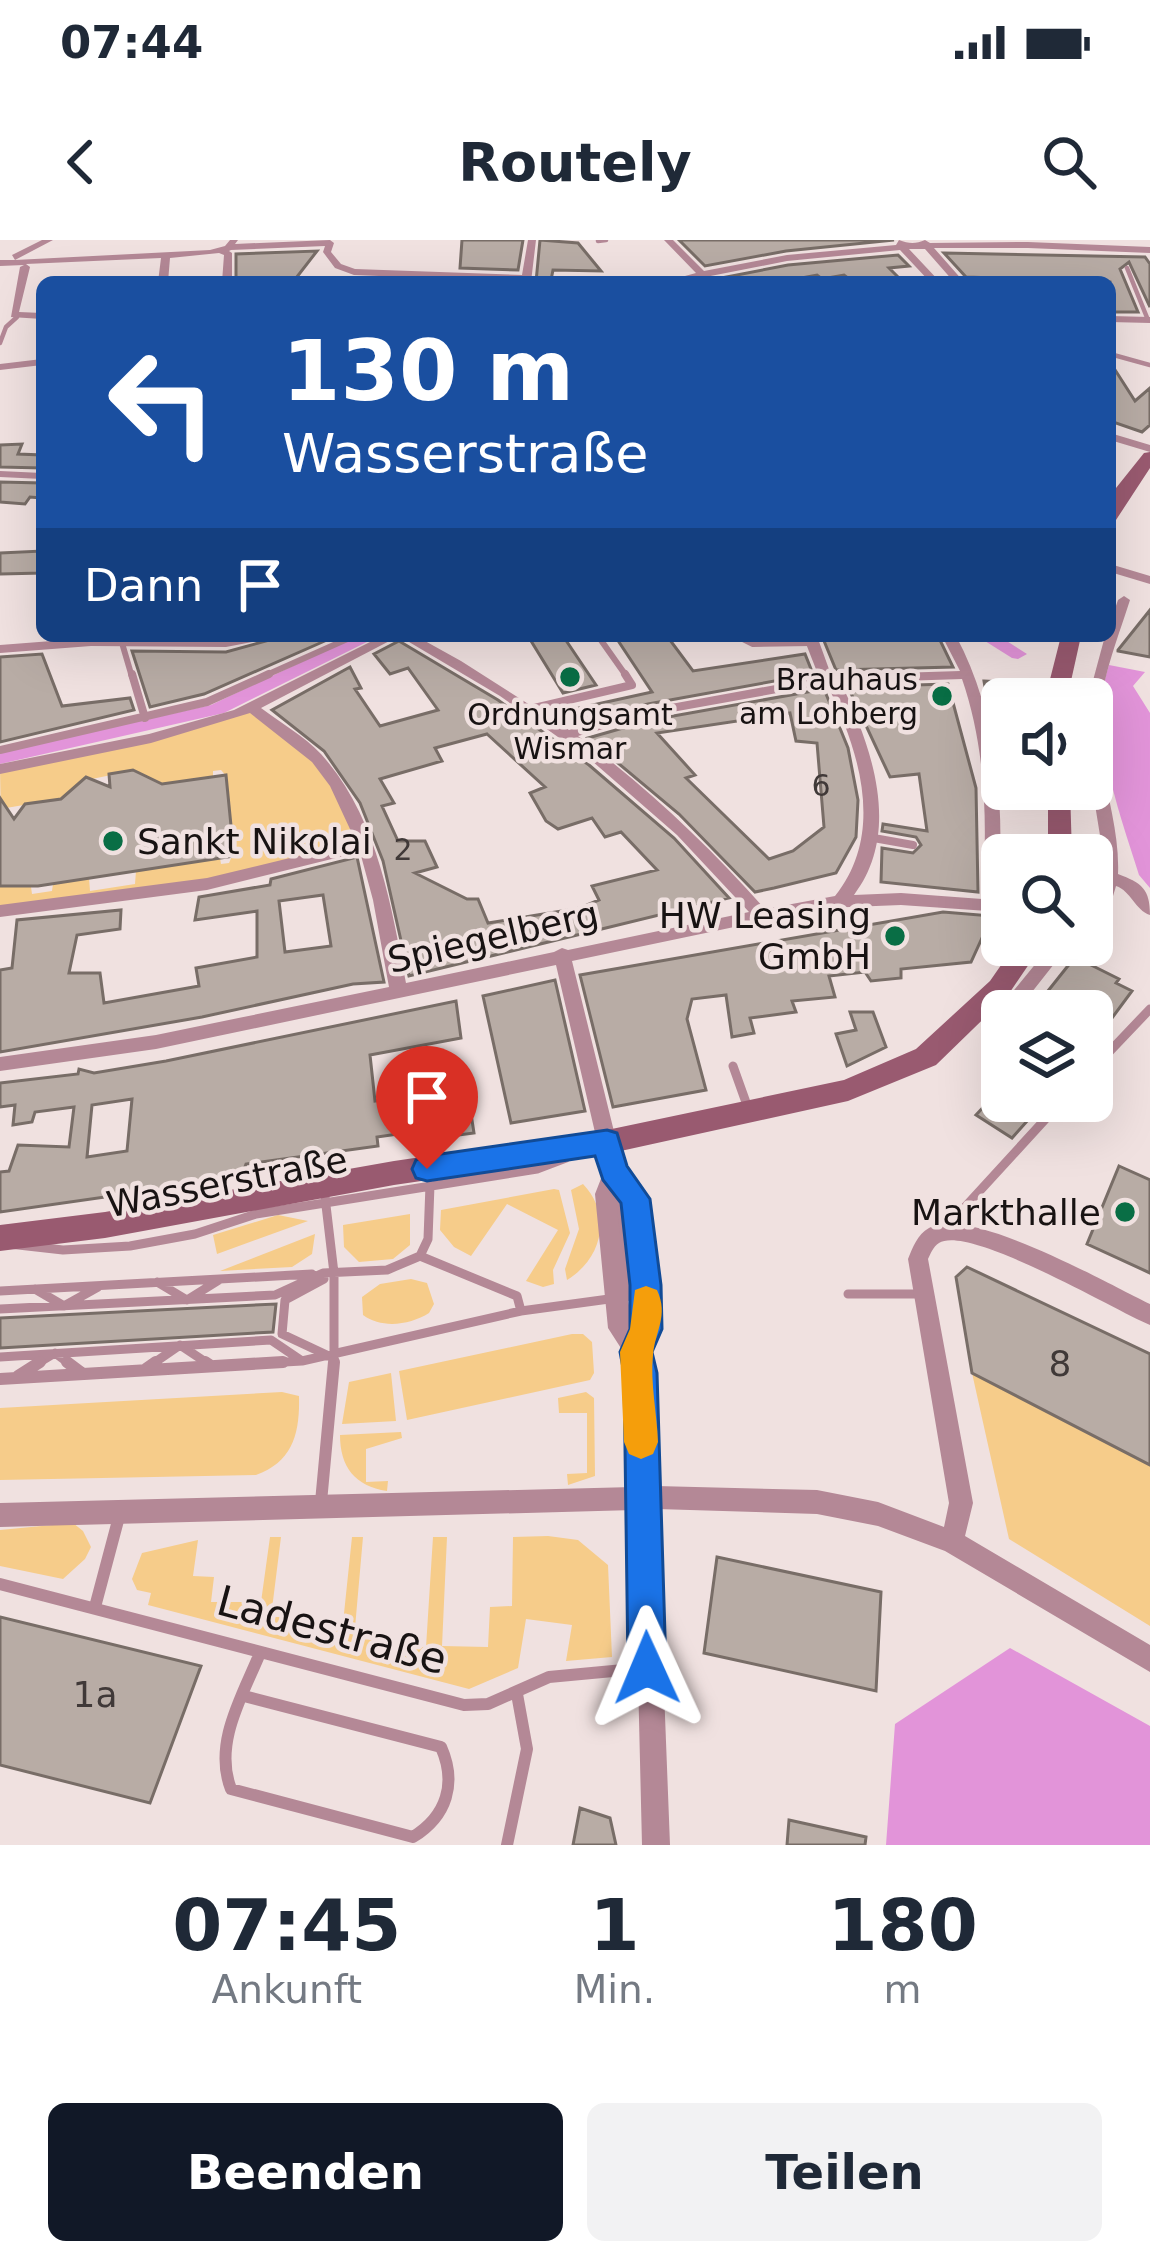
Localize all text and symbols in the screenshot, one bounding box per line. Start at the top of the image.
text: 07:44 [60,16,203,69]
icon: back [48,129,114,195]
icon: search [1036,129,1102,195]
text: Routely [458,131,692,194]
text: 130 m [282,322,574,420]
icon: left [84,324,240,480]
text: Wasserstraße [282,422,649,485]
icon: arrive [227,552,293,618]
text: Dann [84,559,203,612]
place label: Brauhaus am Lohberg [739,662,918,731]
marker: Ordnungsamt Wismar [557,664,583,690]
map controls [981,678,1113,1122]
button: sound [981,678,1113,810]
marker: Brauhaus am Lohberg [929,683,955,709]
place label: Ordnungsamt Wismar [467,697,673,766]
house number: 6 [811,768,831,803]
place label: Sankt Nikolai [137,821,372,862]
marker: Sankt Nikolai [100,828,126,854]
house number: 2 [393,832,413,867]
button: search [981,834,1113,966]
street label: Spiegelberg [384,893,602,981]
place label: HW Leasing GmbH [659,895,871,977]
marker: HW Leasing GmbH [882,923,908,949]
button: layers [981,990,1113,1122]
pin [376,1046,478,1169]
icon: arrive [394,1064,460,1130]
street label: Wasserstraße [103,1139,351,1225]
place label: Markthalle [911,1192,1101,1233]
marker: Markthalle [1112,1199,1138,1225]
house number: 8 [1049,1343,1071,1384]
street label: Ladestraße [212,1576,452,1684]
position arrow [584,1605,710,1731]
house number: 1a [73,1674,117,1715]
text: 07:45 [172,1883,401,1967]
text: 1 [589,1883,639,1967]
text: 180 [827,1883,978,1967]
text: Ankunft [212,1967,362,2012]
text: Min. [574,1967,655,2012]
text: m [884,1967,922,2012]
button: Beenden [48,2103,563,2241]
button: Teilen [587,2103,1102,2241]

